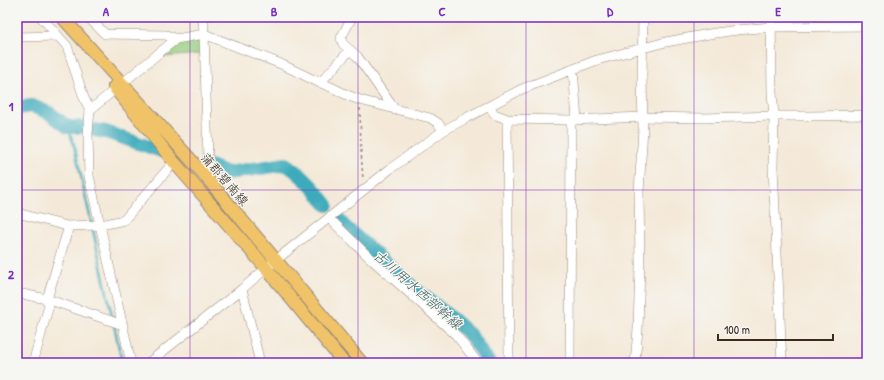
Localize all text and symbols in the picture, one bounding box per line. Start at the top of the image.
text: A [103,2,110,20]
text: B [271,2,278,20]
text: C [438,2,446,20]
text: D [607,2,614,20]
text: E [775,2,781,20]
text: 1 [9,97,14,115]
street label: 蒲郡碧南線 [197,149,254,210]
water label: 古川用水西部幹線 [370,245,467,334]
text: 2 [8,265,15,283]
scale bar [718,316,833,342]
text: 100 m [724,321,750,338]

